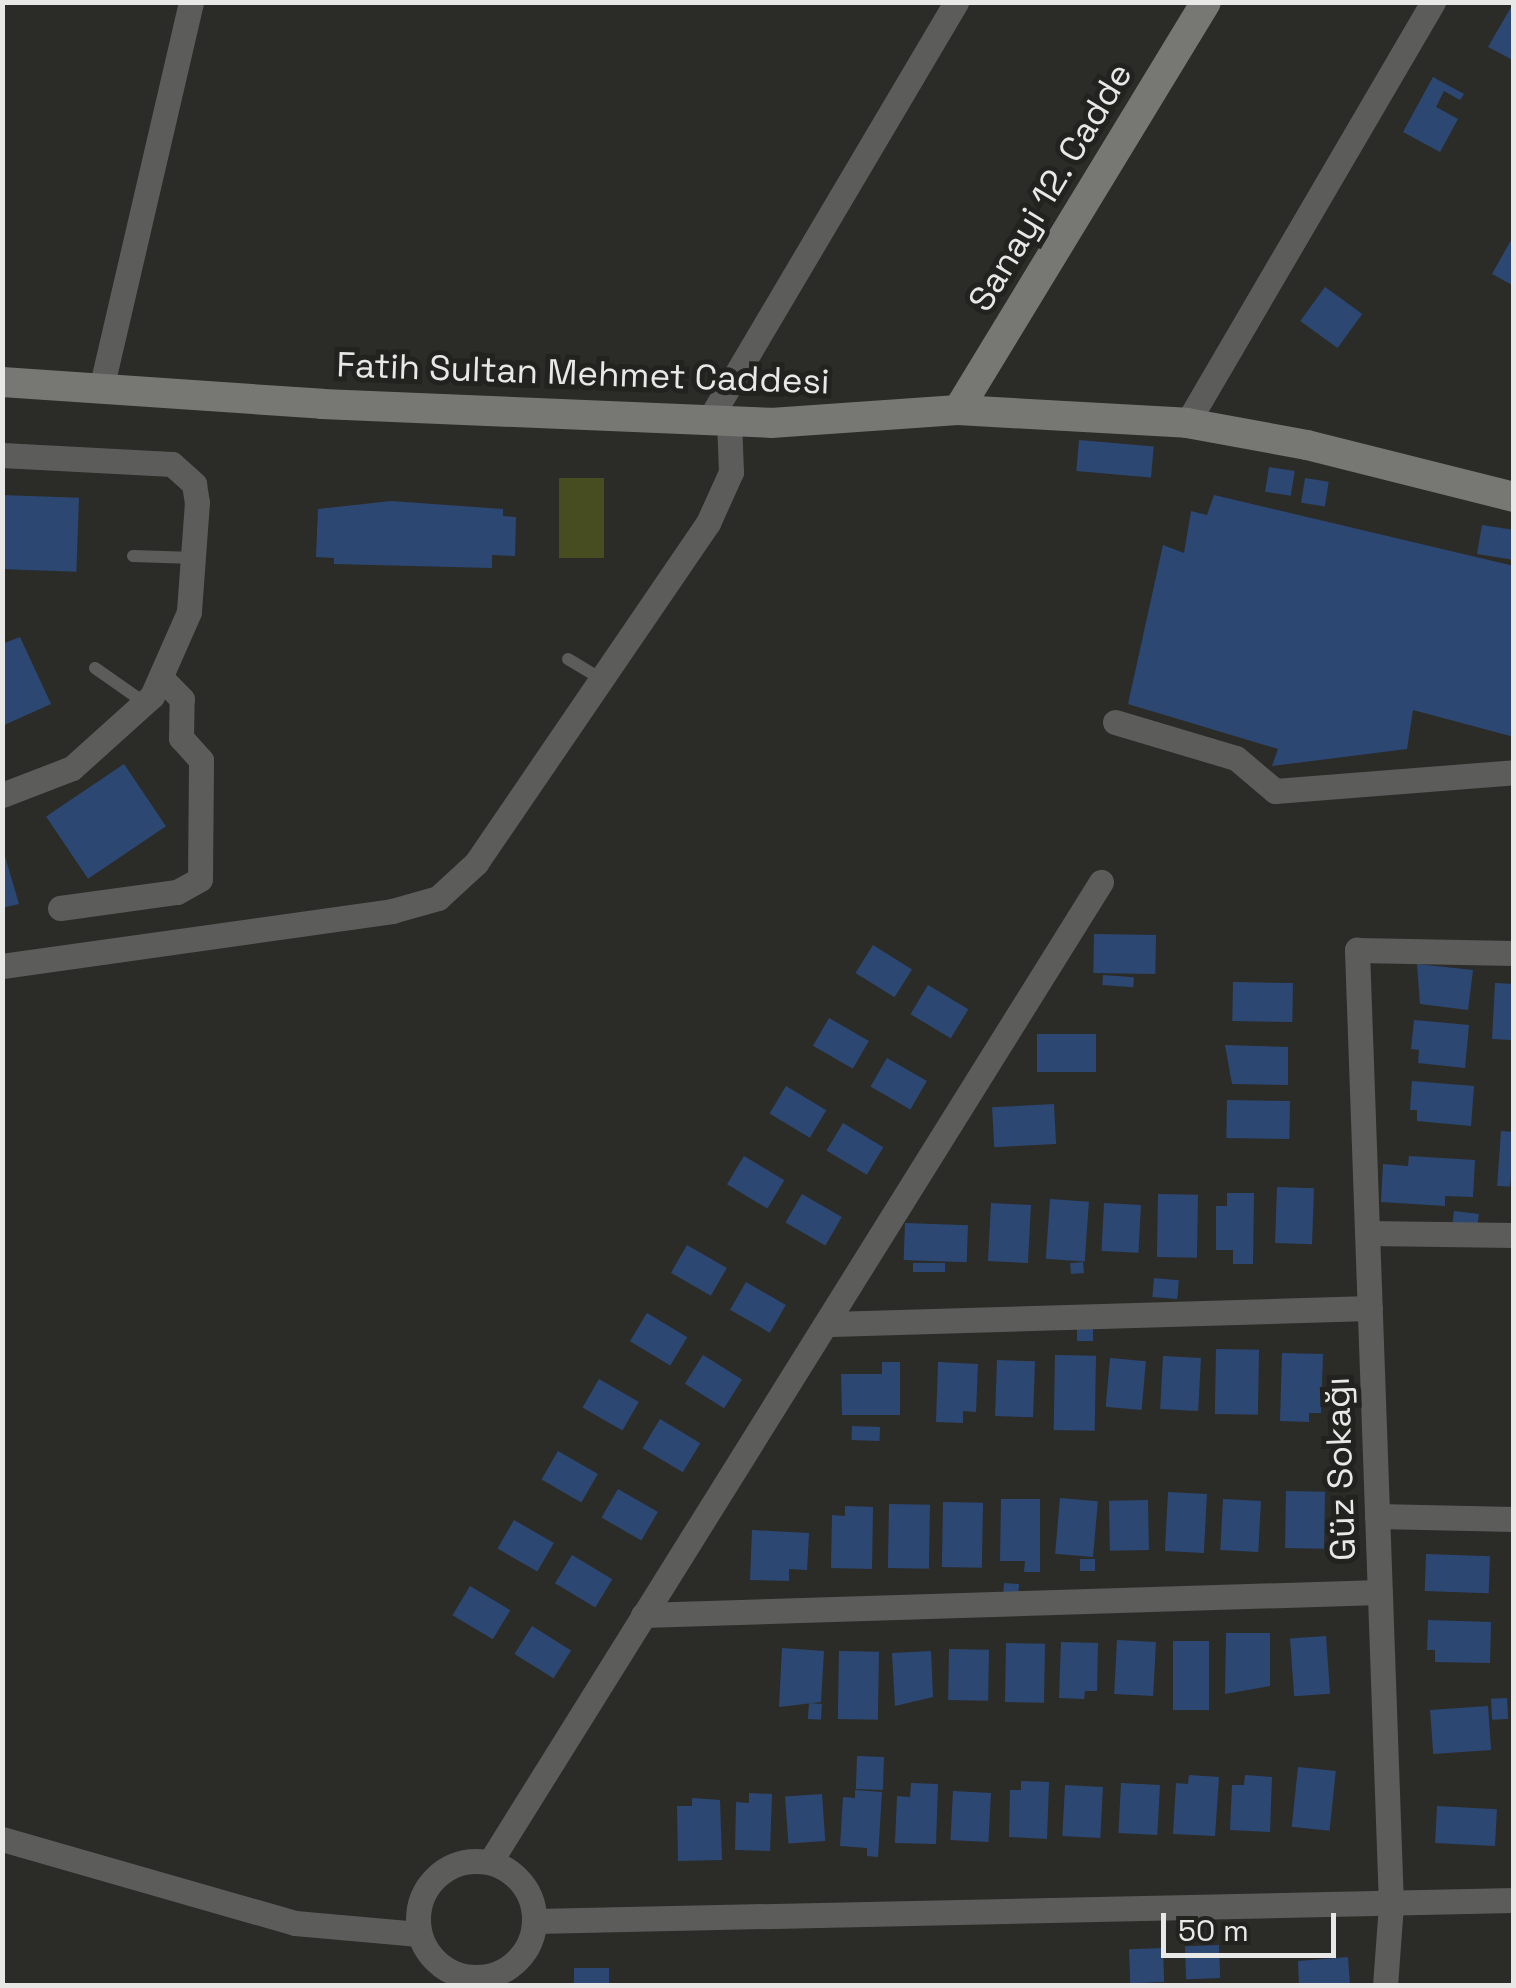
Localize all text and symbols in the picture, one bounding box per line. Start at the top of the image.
street label: Sanayi 12. Cadde [959,55,1141,319]
street label: Fatih Sultan Mehmet Caddesi [336,343,830,403]
street label: Güz Sokağı [1316,1376,1364,1562]
scale bar [1166,1893,1341,1955]
text: 50 m [1178,1911,1249,1950]

